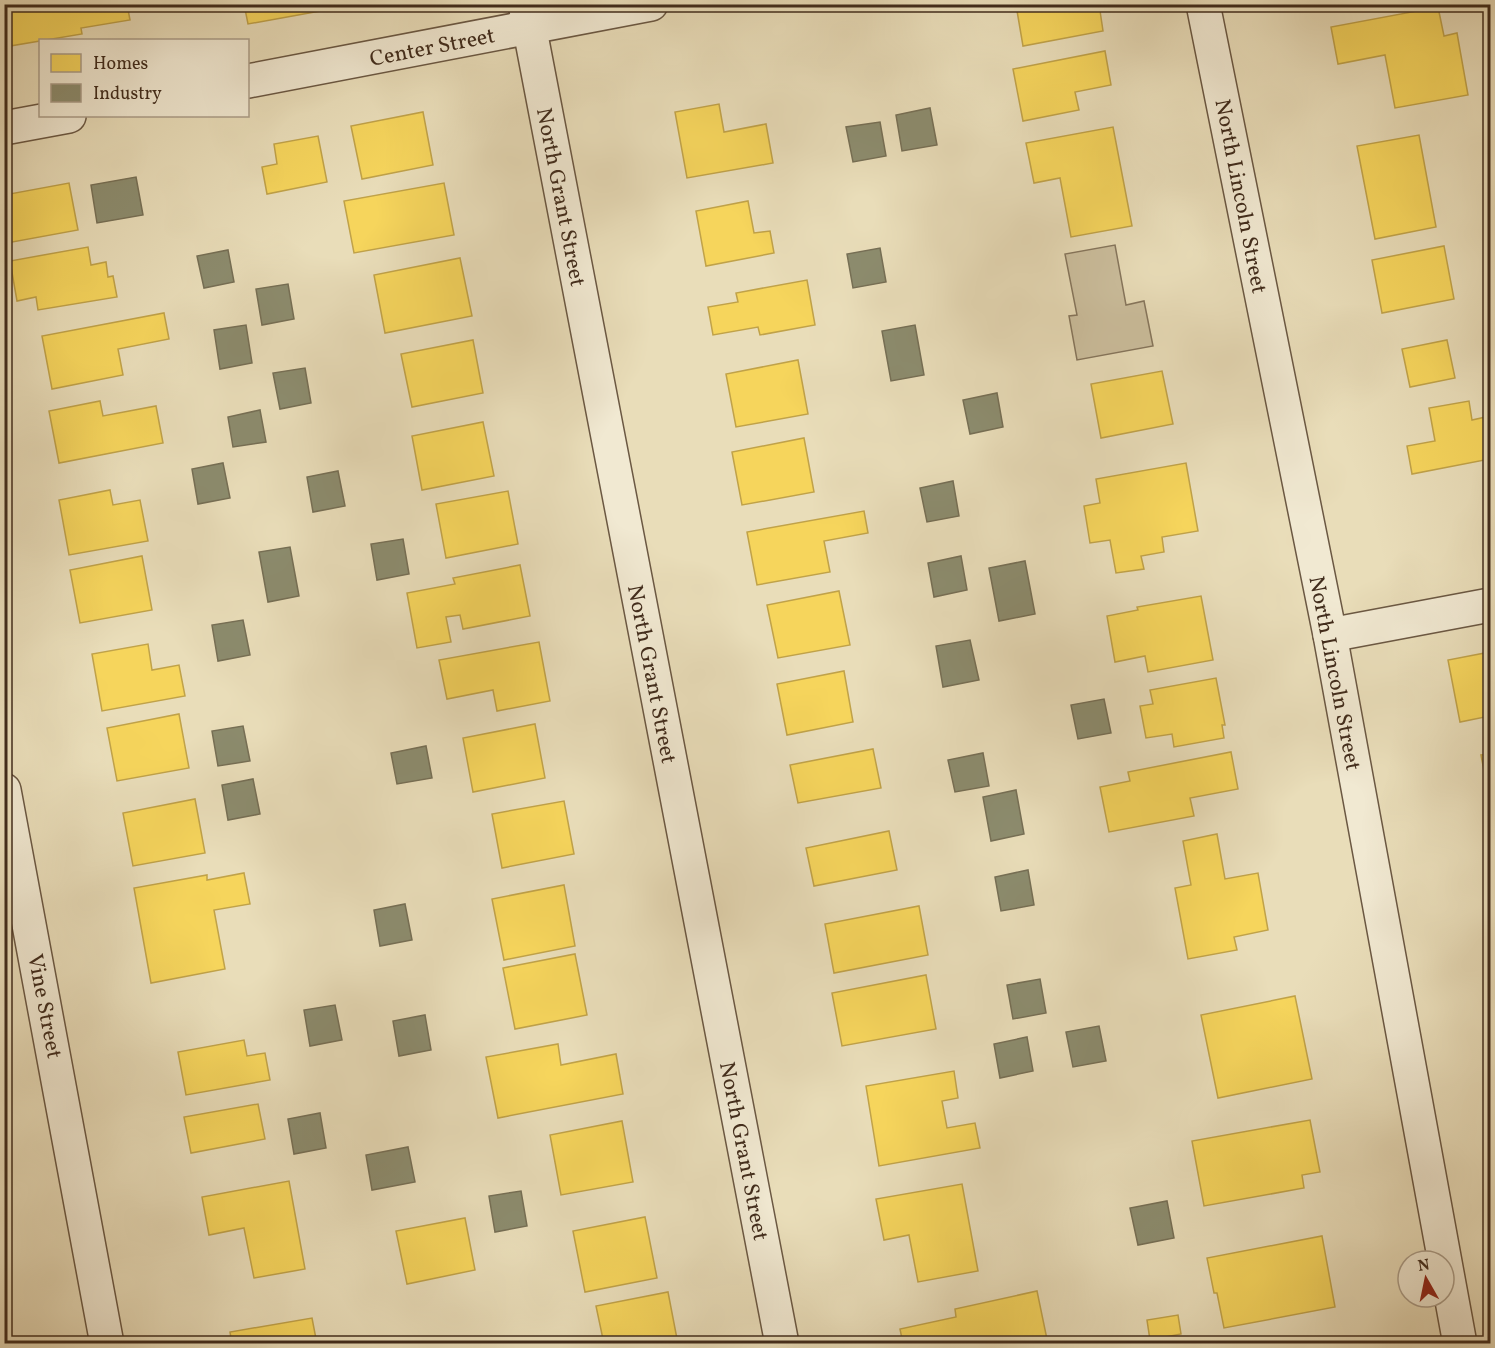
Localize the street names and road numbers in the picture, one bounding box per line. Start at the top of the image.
street label: Center Street [367,21,498,76]
street label: North Lincoln Street [1205,97,1274,297]
street label: North Grant Street [527,105,592,290]
street label: North Lincoln Street [1299,574,1368,774]
street label: North Grant Street [618,582,683,767]
street label: Vine Street [18,951,69,1062]
street label: North Grant Street [710,1059,775,1244]

